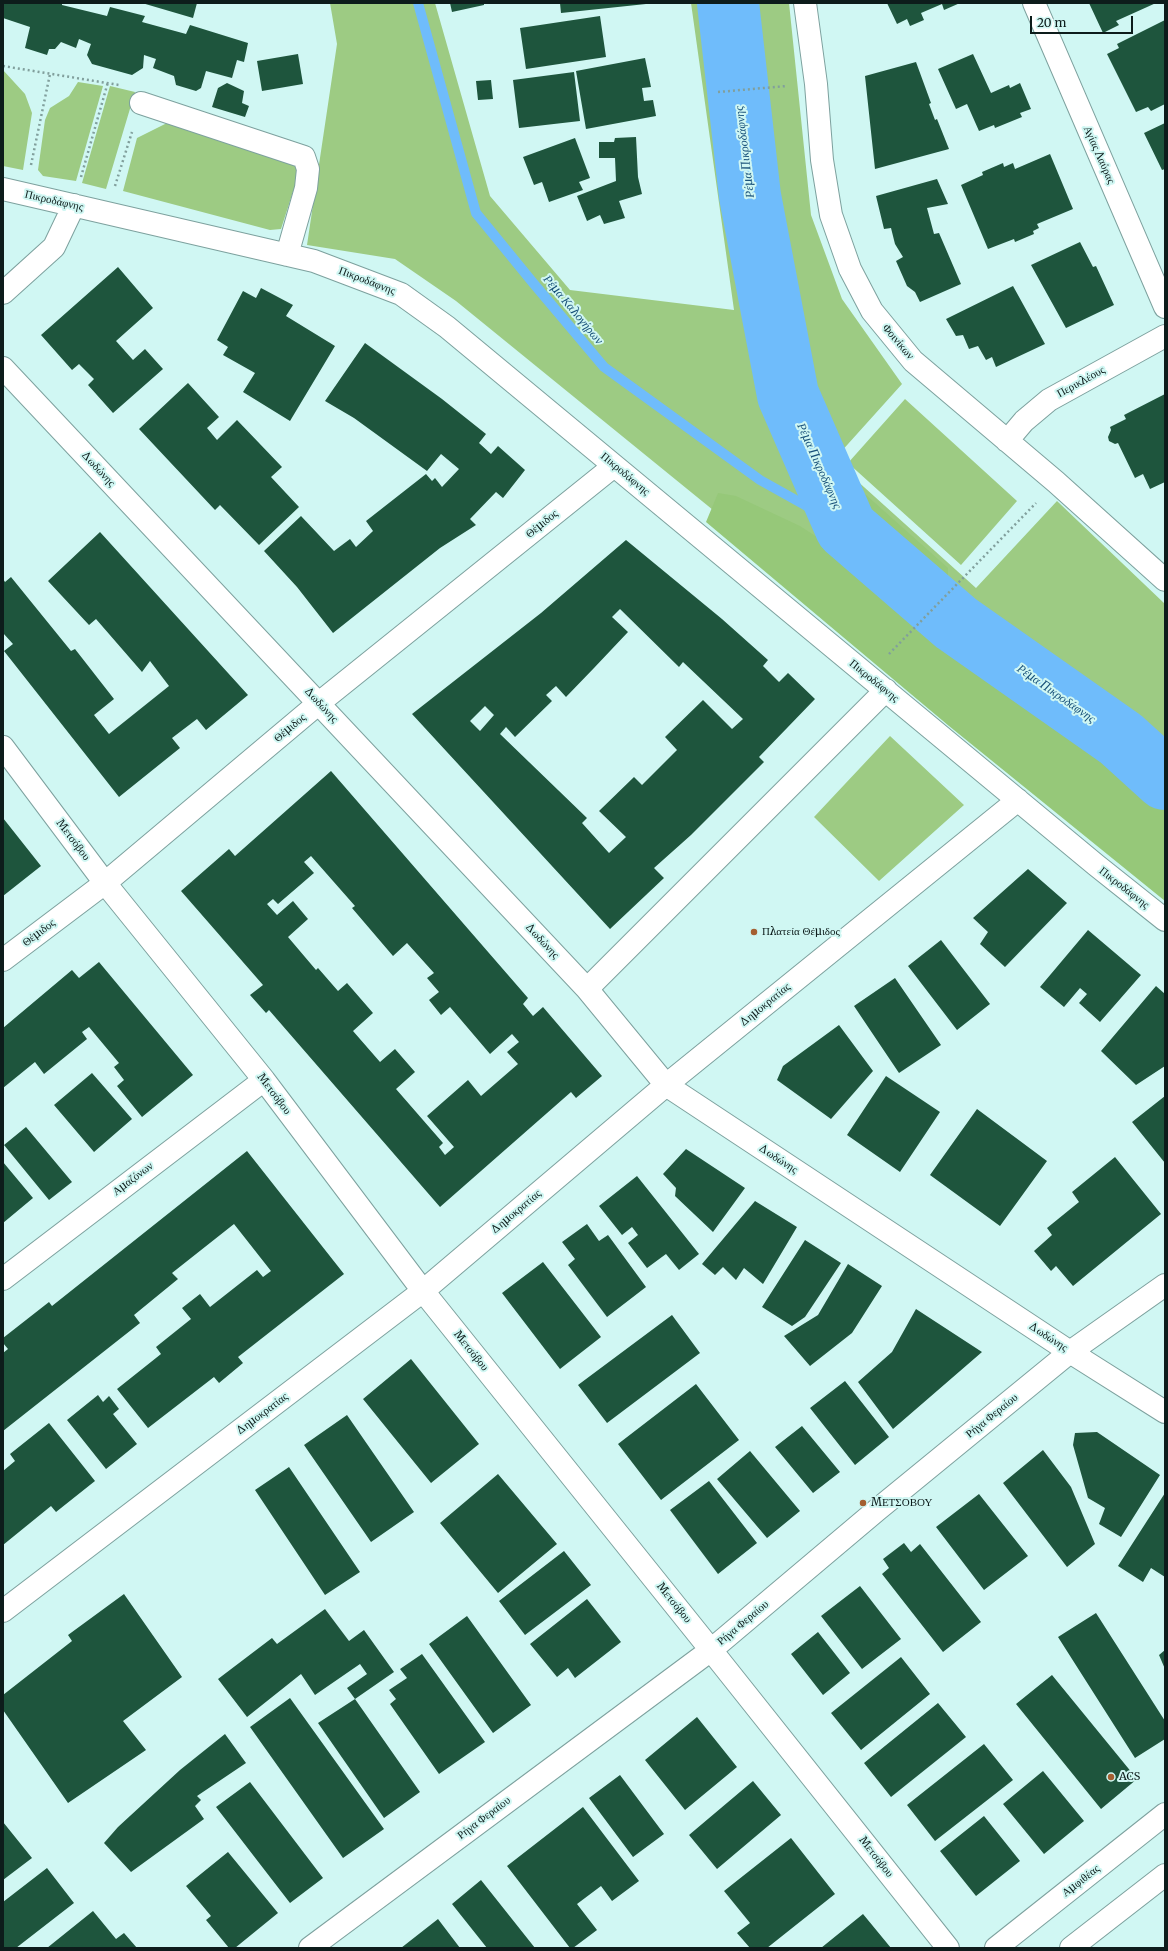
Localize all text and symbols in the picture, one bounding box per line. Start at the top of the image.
scale bar [1032,8,1135,34]
text: 20 m [1037,15,1066,30]
water label: Ρέμα Πικροδάφνης [732,105,758,199]
street label: Αγίας Λαύρας [1080,124,1118,186]
street label: Πικροδάφνης [23,188,85,214]
street label: Πικροδάφνης [337,264,397,298]
water label: Ρέμα Καλογήρων [540,273,606,347]
street label: Φοινίκων [879,322,917,362]
street label: Περικλέους [1055,363,1107,401]
water label: Ρέμα Πικροδάφνης [794,421,844,511]
street label: Δωδώνης [78,448,118,490]
street label: Πικροδάφνης [598,450,652,498]
street label: Θέμιδος [523,507,561,541]
street label: Πικροδάφνης [847,657,901,705]
water label: Ρέμα Πικροδάφνης [1014,662,1098,726]
street label: Δωδώνης [301,684,341,726]
street label: Θέμιδος [271,711,309,745]
street label: Μετσόβου [53,817,93,863]
street label: Πικροδάφνης [1096,864,1152,912]
street label: Θέμιδος [20,916,58,950]
street label: Δωδώνης [522,920,562,962]
place label: Πλατεία Θέμιδος [762,925,840,939]
marker: Πλατεία Θέμιδος [749,927,759,937]
street label: Δημοκρατίας [737,980,793,1030]
street label: Μετσόβου [254,1071,294,1117]
street label: Δωδώνης [756,1141,800,1177]
street label: Αμαζόνων [110,1159,156,1199]
street label: Δημοκρατίας [488,1187,544,1237]
street label: Δωδώνης [1026,1319,1070,1355]
street label: Μετσόβου [451,1328,491,1374]
street label: Δημοκρατίας [233,1390,291,1438]
street label: Ρήγα Φεραίου [963,1391,1021,1441]
place label: ΜΕΤΣΟΒΟΥ [871,1496,932,1510]
marker: ΜΕΤΣΟΒΟΥ [858,1498,868,1508]
street label: Μετσόβου [654,1580,694,1626]
street label: Ρήγα Φεραίου [715,1598,771,1648]
place label: ACS [1119,1770,1140,1784]
marker: ACS [1106,1772,1116,1782]
street label: Ρήγα Φεραίου [455,1794,513,1842]
street label: Μετσόβου [856,1834,896,1880]
street label: Αμφιθέας [1060,1862,1102,1900]

